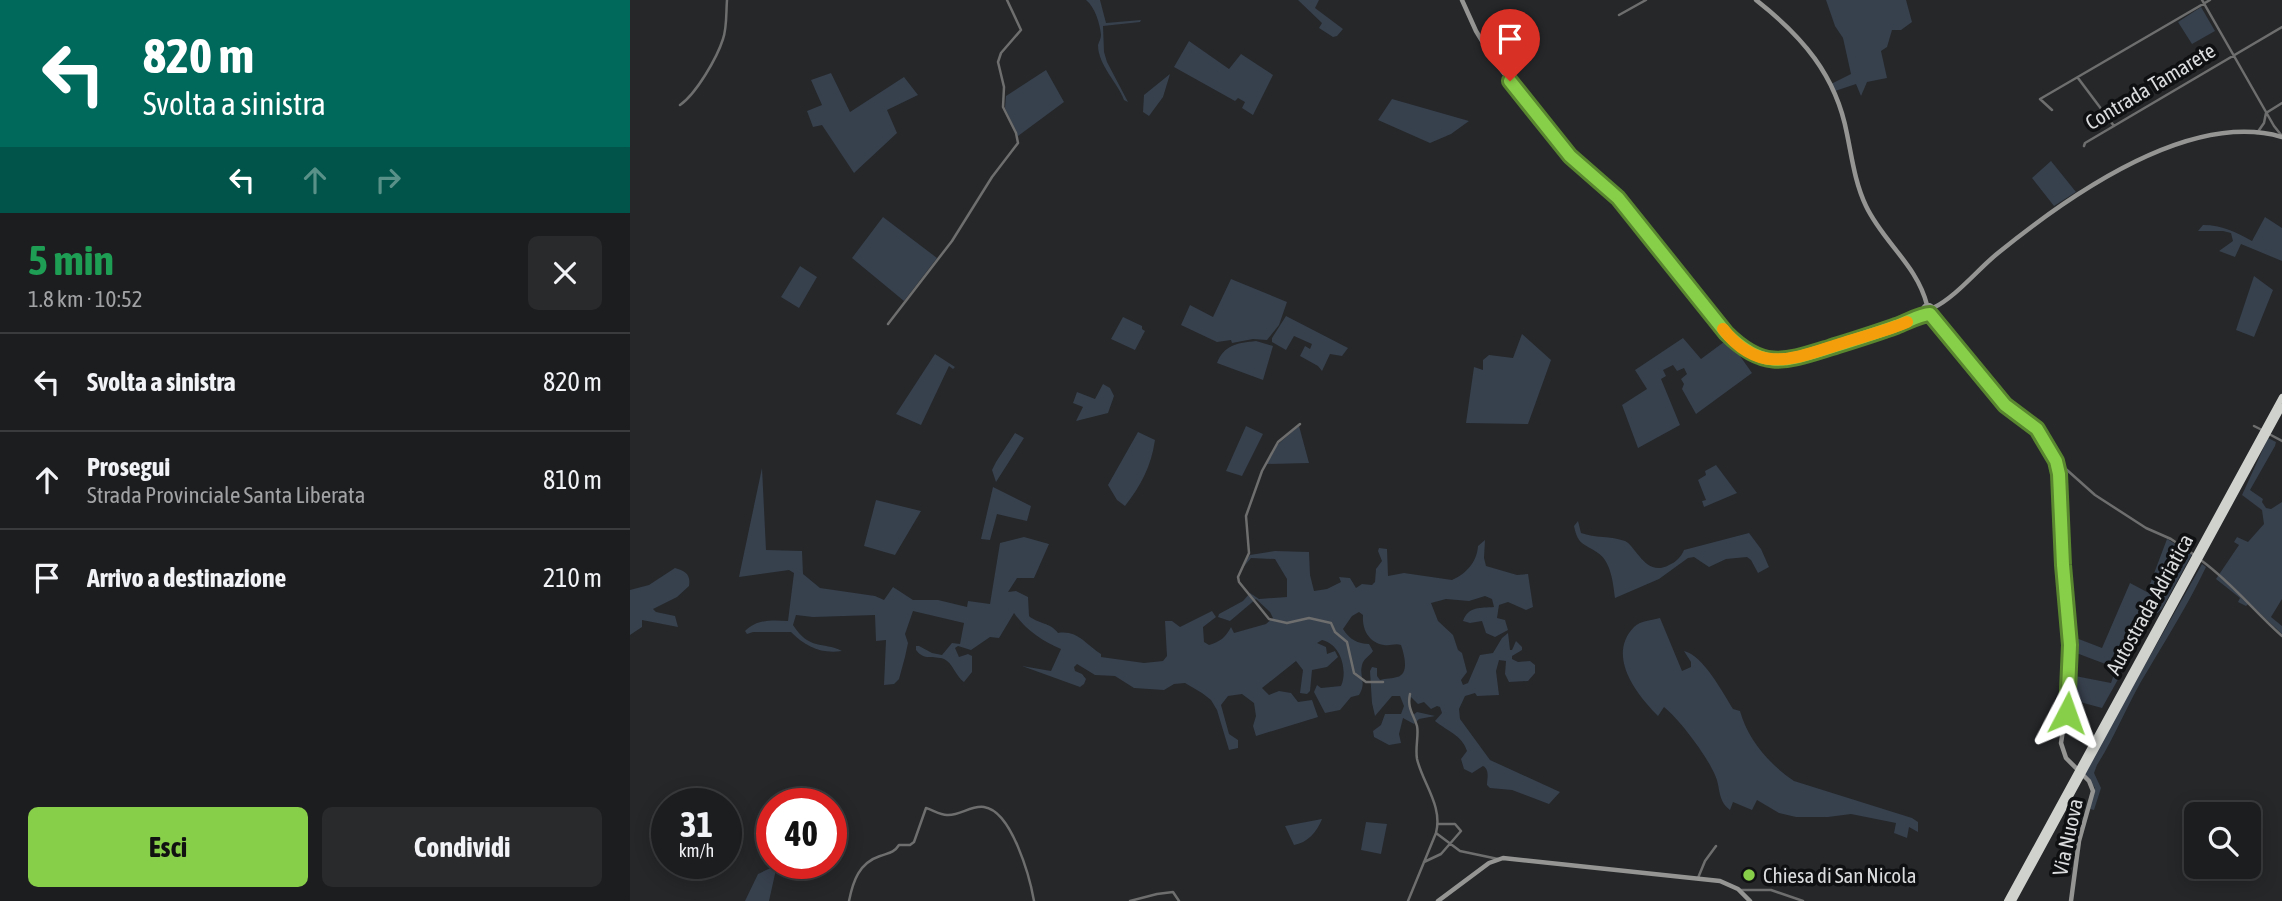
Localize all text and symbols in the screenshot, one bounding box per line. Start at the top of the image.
pin [1480,9,1540,81]
icon: arrive [1491,20,1529,58]
text: 820 m [143,27,254,83]
icon: left [28,28,119,119]
street label: Contrada Tamarete [2081,38,2219,134]
text: Svolta a sinistra [143,85,326,122]
icon: left [223,161,261,199]
icon: ahead [296,161,334,199]
icon: right [369,161,407,199]
text: 5 min [28,236,114,284]
button: close [528,236,602,310]
text: 1.8 km · 10:52 [28,286,143,312]
icon: left [28,363,66,401]
text: Svolta a sinistra [87,367,236,397]
text: 820 m [543,367,602,397]
text: Prosegui [87,452,170,482]
icon: ahead [28,461,66,499]
text: 810 m [543,465,602,495]
text: Strada Provinciale Santa Liberata [87,482,365,508]
street label: Autostrada Adriatica [2100,529,2198,679]
icon: arrive [28,559,66,597]
text: Arrivo a destinazione [87,563,286,593]
text: 210 m [543,563,602,593]
position arrow [2030,676,2104,750]
speed limit sign: 40 [756,788,847,879]
street label: Via Nuova [2047,796,2087,878]
map controls [2184,802,2261,879]
button: search [2184,802,2261,879]
text: 31 [680,804,713,844]
button: Esci [28,807,308,887]
button: Condividi [322,807,602,887]
text: km/h [679,840,714,861]
place label: Chiesa di San Nicola [1763,863,1917,887]
marker: Chiesa di San Nicola [1741,867,1757,883]

